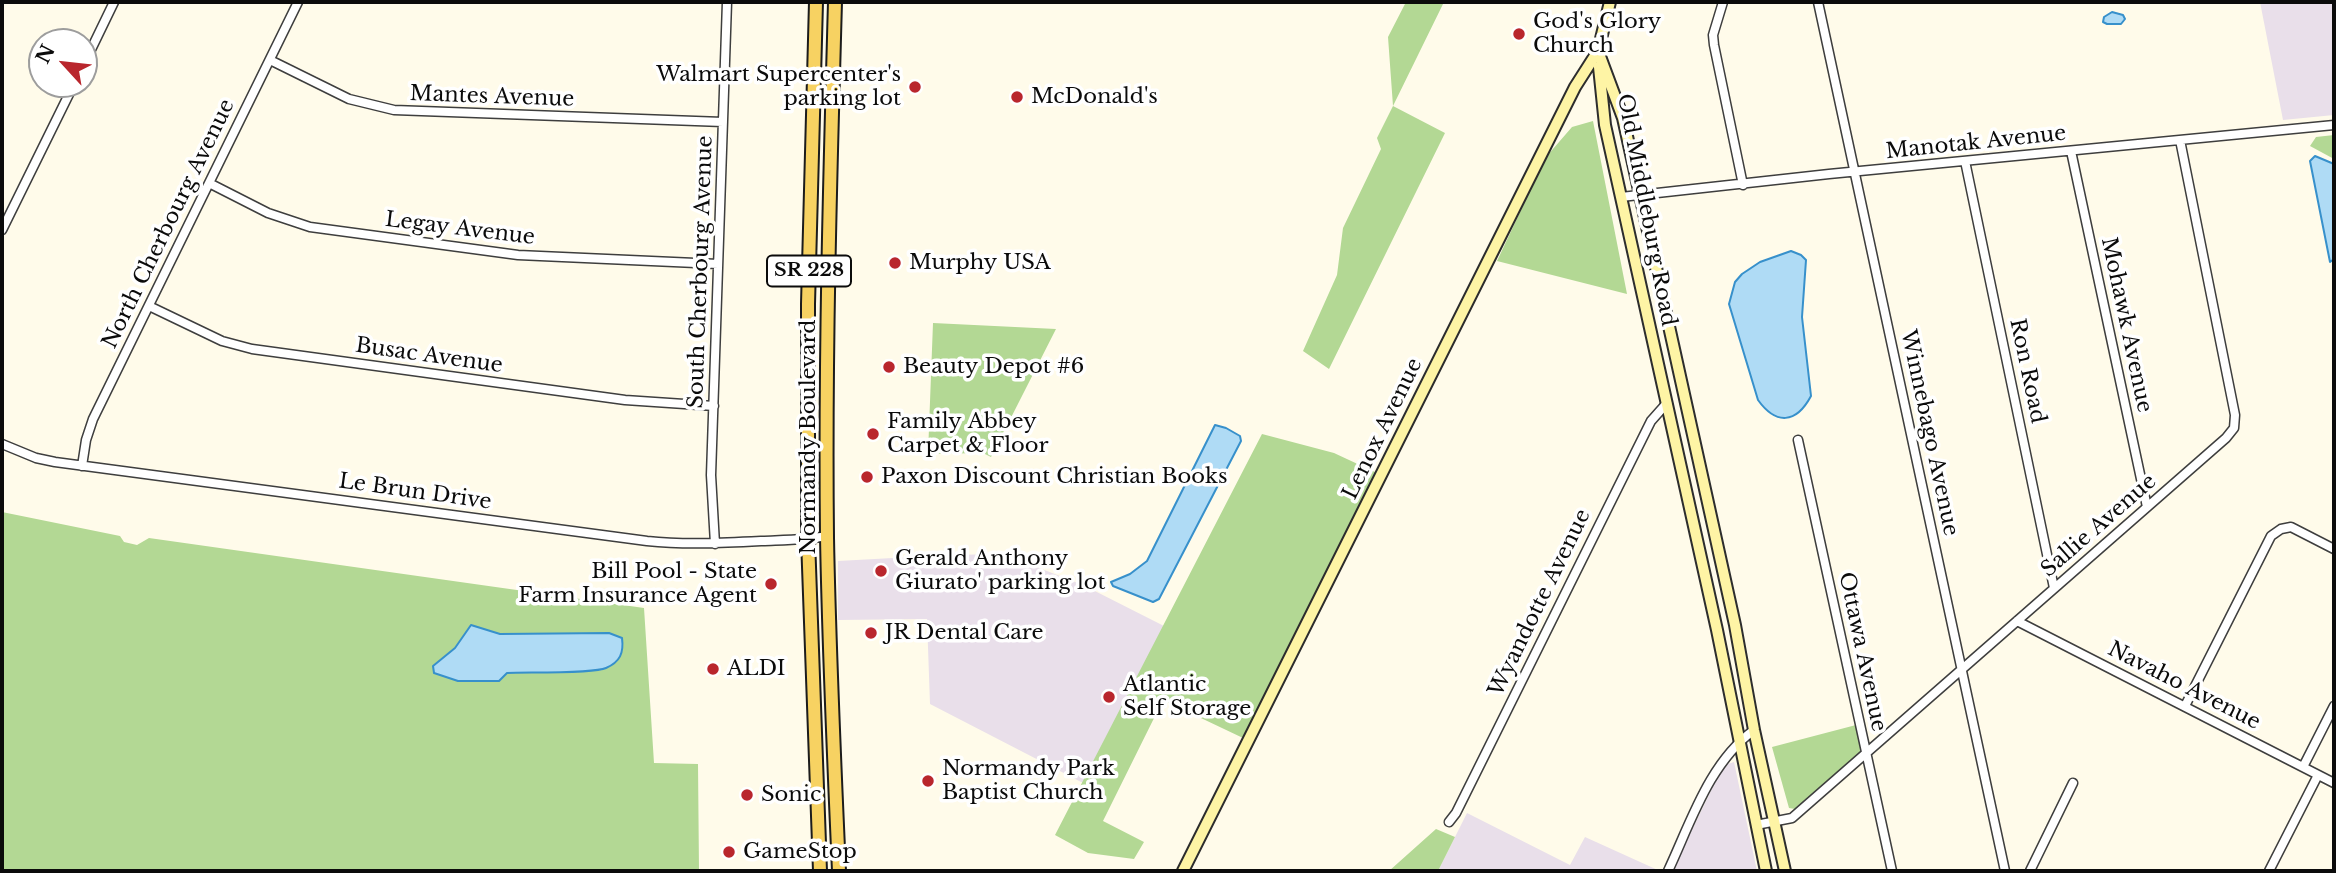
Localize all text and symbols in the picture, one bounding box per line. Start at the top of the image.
place label: God's Glory Church [1533,9,1661,59]
marker: God's Glory Church [1511,26,1527,42]
north arrow [28,28,98,98]
text: N [31,41,60,67]
place label: Walmart Supercenter's parking lot [656,62,901,112]
marker: Walmart Supercenter's parking lot [907,79,923,95]
street label: Mantes Avenue [409,82,575,112]
place label: McDonald's [1031,84,1158,110]
marker: McDonald's [1009,89,1025,105]
street label: Old Middleburg Road [1611,92,1681,328]
street label: North Cherbourg Avenue [98,95,240,353]
street label: Manotak Avenue [1885,121,2067,165]
street label: South Cherbourg Avenue [684,135,718,409]
street label: Legay Avenue [384,207,536,251]
street label: Mohawk Avenue [2095,235,2157,415]
place label: Murphy USA [909,250,1051,276]
marker: Murphy USA [887,255,903,271]
road number: SR 228 [767,256,851,286]
street label: Ron Road [2004,316,2050,426]
street label: Normandy Boulevard [796,320,822,554]
street label: Winnebago Avenue [1895,328,1963,538]
street label: Busac Avenue [354,333,504,379]
place label: Beauty Depot #6 [903,354,1084,380]
street label: Lenox Avenue [1338,354,1428,504]
marker: Beauty Depot #6 [881,359,897,375]
place label: Family Abbey Carpet & Floor [887,409,1049,459]
marker: Family Abbey Carpet & Floor [865,426,881,442]
place label: Paxon Discount Christian Books [881,464,1227,490]
street label: Le Brun Drive [337,469,493,515]
marker: Paxon Discount Christian Books [859,469,875,485]
street label: Sallie Avenue [2036,469,2162,583]
street label: Wyandotte Avenue [1484,505,1596,701]
place label: Gerald Anthony Giurato' parking lot [895,546,1105,596]
place label: Bill Pool - State Farm Insurance Agent [518,559,757,609]
marker: Gerald Anthony Giurato' parking lot [873,563,889,579]
street label: Ottawa Avenue [1833,570,1891,734]
marker: Bill Pool - State Farm Insurance Agent [763,576,779,592]
place label: JR Dental Care [885,620,1044,646]
marker: JR Dental Care [863,625,879,641]
street label: Navaho Avenue [2104,637,2264,735]
place label: ALDI [727,656,785,682]
marker: ALDI [705,661,721,677]
place label: Atlantic Self Storage [1123,672,1251,722]
marker: Atlantic Self Storage [1101,689,1117,705]
place label: Normandy Park Baptist Church [942,756,1115,806]
marker: Normandy Park Baptist Church [920,773,936,789]
place label: Sonic [761,782,821,808]
marker: Sonic [739,787,755,803]
place label: GameStop [743,839,857,865]
marker: GameStop [721,844,737,860]

